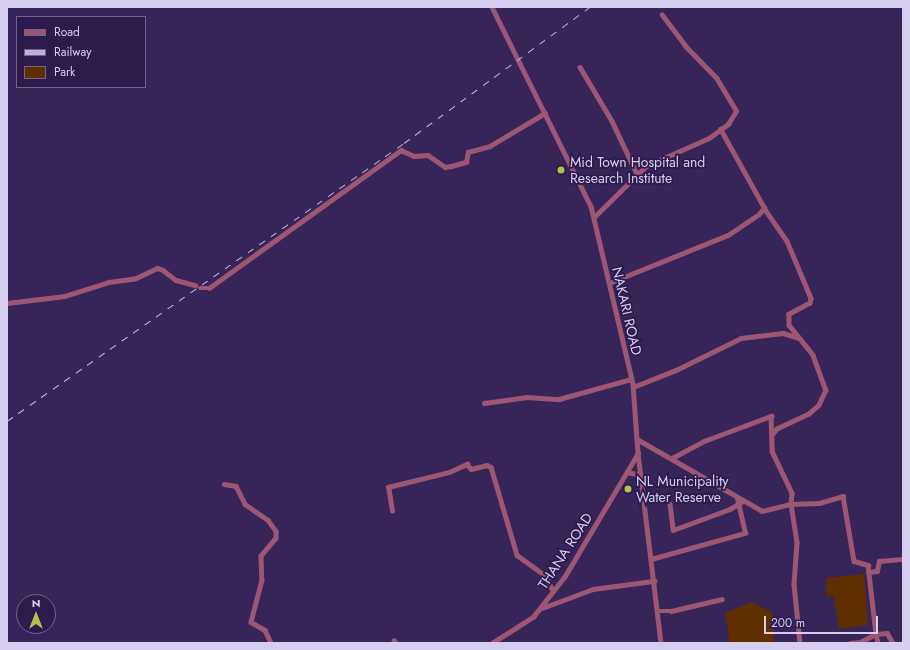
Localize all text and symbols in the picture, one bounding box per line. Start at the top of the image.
legend [16,16,146,88]
text: Road [54,23,80,41]
text: Railway [54,43,92,61]
text: Park [54,63,75,81]
place label: Mid Town Hospital and Research Institute [570,154,705,186]
marker: Mid Town Hospital and Research Institute [555,164,567,176]
street label: NAKARI ROAD [609,265,645,357]
place label: NL Municipality Water Reserve [636,473,728,506]
marker: NL Municipality Water Reserve [623,484,633,494]
street label: THANA ROAD [534,510,596,592]
north arrow [16,594,56,634]
text: N [32,595,40,611]
scale bar [766,608,880,634]
text: 200 m [771,614,805,632]

